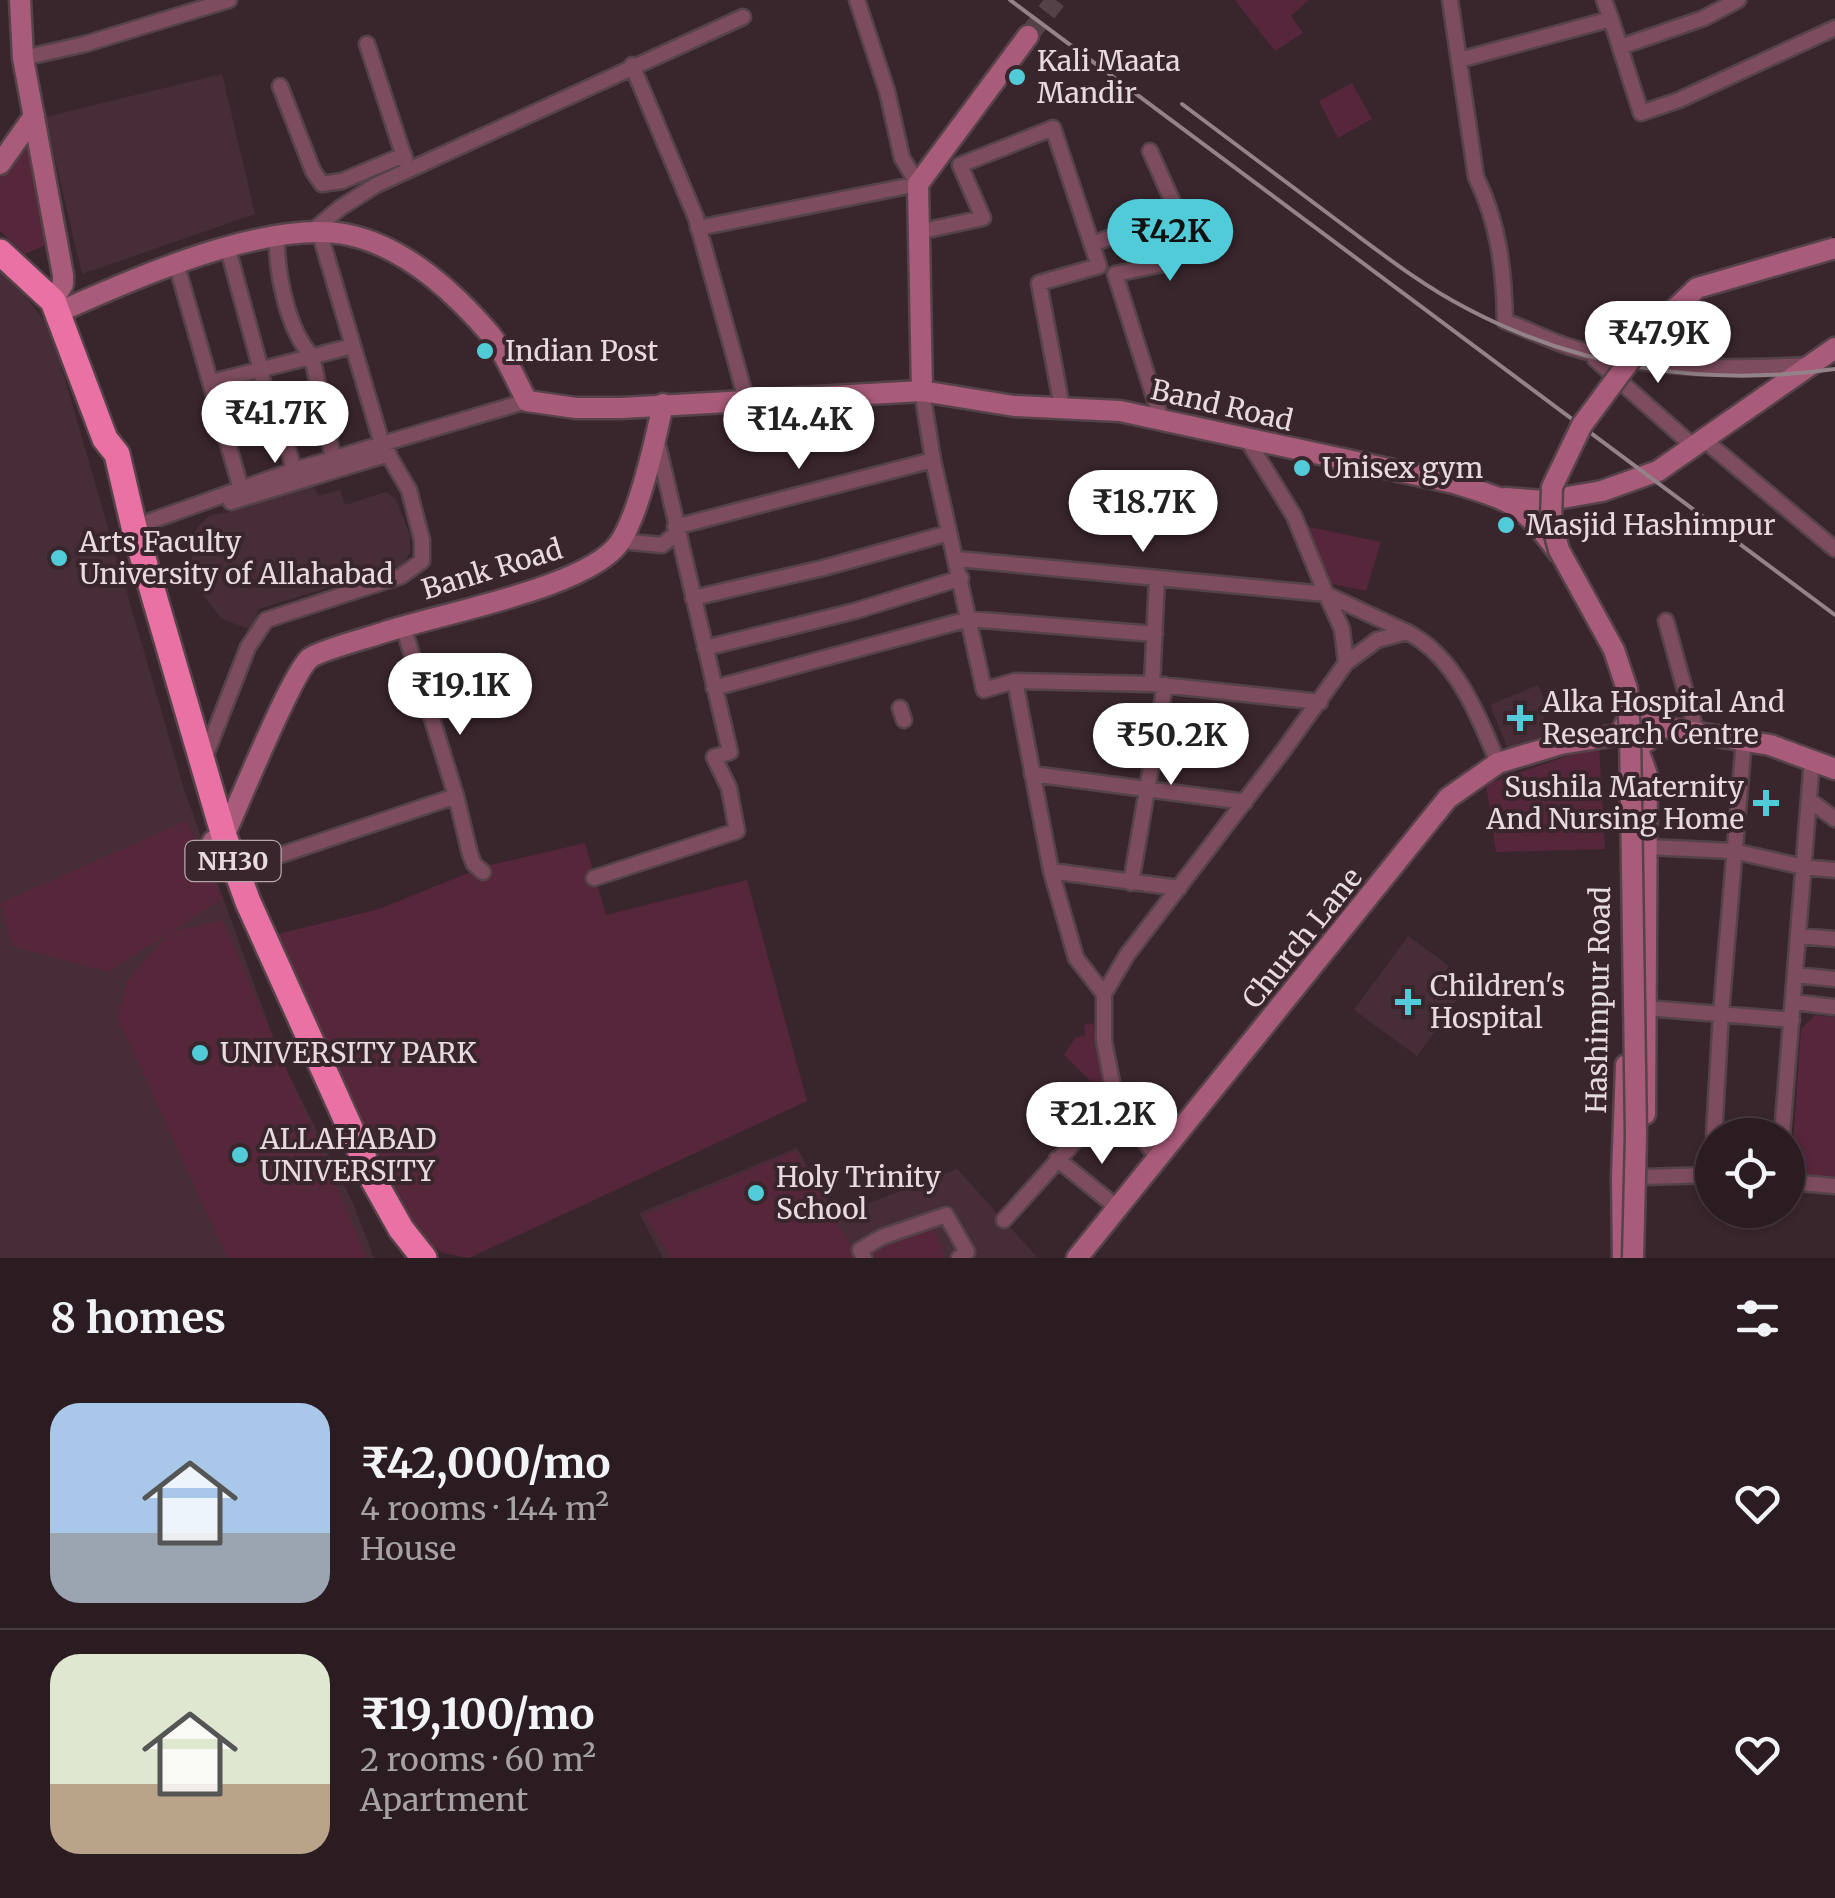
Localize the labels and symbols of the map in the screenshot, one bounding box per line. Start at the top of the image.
place label: Kali Maata Mandir [1037,43,1181,111]
marker: Kali Maata Mandir [1006,66,1028,88]
pin: ₹42K [1111,199,1229,284]
pin: ₹47.9K [1577,301,1739,386]
place label: Indian Post [505,333,658,369]
marker: Indian Post [474,340,496,362]
street label: Band Road [1148,371,1297,439]
pin: ₹41.7K [194,381,356,466]
pin: ₹14.4K [718,387,880,472]
place label: Unisex gym [1322,450,1483,486]
marker: Unisex gym [1291,457,1313,479]
pin: ₹18.7K [1062,470,1224,555]
place label: Masjid Hashimpur [1526,507,1776,543]
marker: Masjid Hashimpur [1495,514,1517,536]
place label: Arts Faculty University of Allahabad [78,524,393,592]
street label: Bank Road [417,531,567,607]
marker: Arts Faculty University of Allahabad [48,547,70,569]
pin: ₹19.1K [379,653,541,738]
place label: Alka Hospital And Research Centre [1541,684,1785,752]
pin: ₹50.2K [1090,703,1252,788]
marker: Alka Hospital And Research Centre [1507,705,1533,731]
place label: Sushila Maternity And Nursing Home [1485,769,1745,837]
marker: Sushila Maternity And Nursing Home [1753,790,1779,816]
road number: NH30 [186,841,280,881]
street label: Church Lane [1234,860,1370,1016]
street label: Hashimpur Road [1578,886,1618,1114]
place label: Children's Hospital [1430,968,1565,1036]
marker: Children's Hospital [1395,989,1421,1015]
place label: UNIVERSITY PARK [220,1035,477,1071]
marker: UNIVERSITY PARK [189,1042,211,1064]
pin: ₹21.2K [1021,1082,1183,1167]
place label: ALLAHABAD UNIVERSITY [259,1121,437,1189]
marker: ALLAHABAD UNIVERSITY [229,1144,251,1166]
place label: Holy Trinity School [776,1159,942,1227]
marker: Holy Trinity School [745,1182,767,1204]

